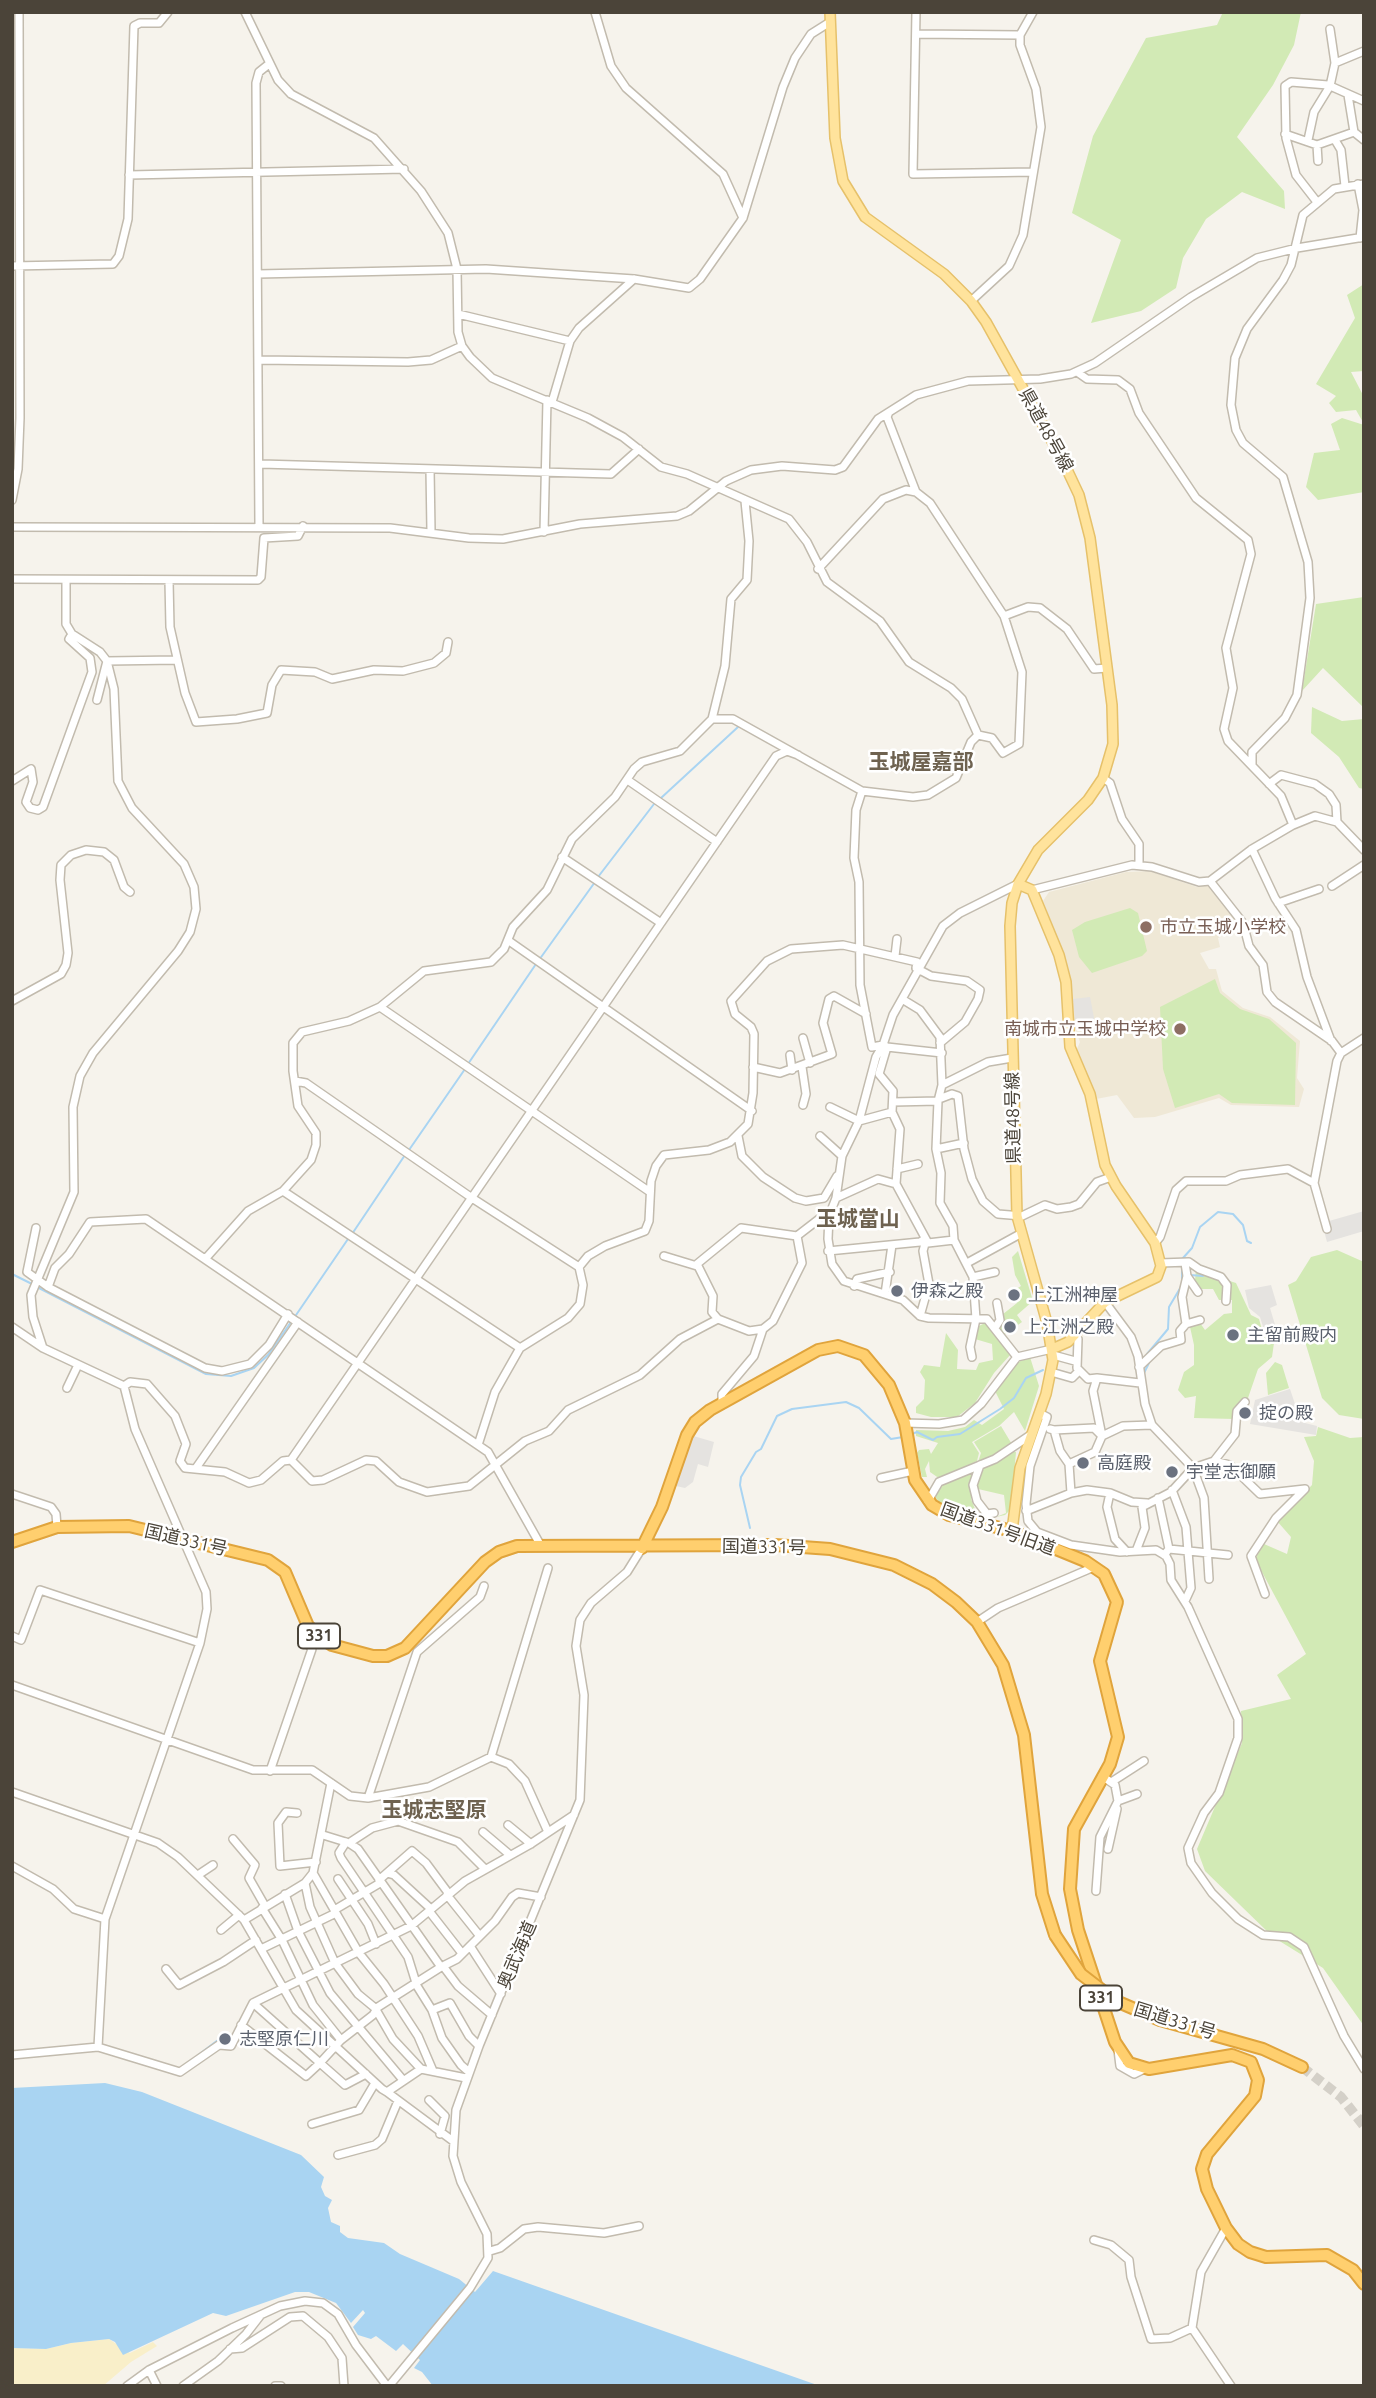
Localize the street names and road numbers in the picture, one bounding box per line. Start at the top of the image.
street label: 県道48号線 [1014,384,1078,476]
street label: 県道48号線 [1001,1072,1025,1164]
street label: 国道331号旧道 [938,1498,1058,1560]
street label: 国道331号 [142,1520,230,1560]
street label: 国道331号 [722,1535,806,1559]
road number: 331 [298,1624,340,1648]
street label: 奥武海道 [493,1918,541,1992]
road number: 331 [1080,1986,1122,2010]
street label: 国道331号 [1131,1998,1219,2044]

